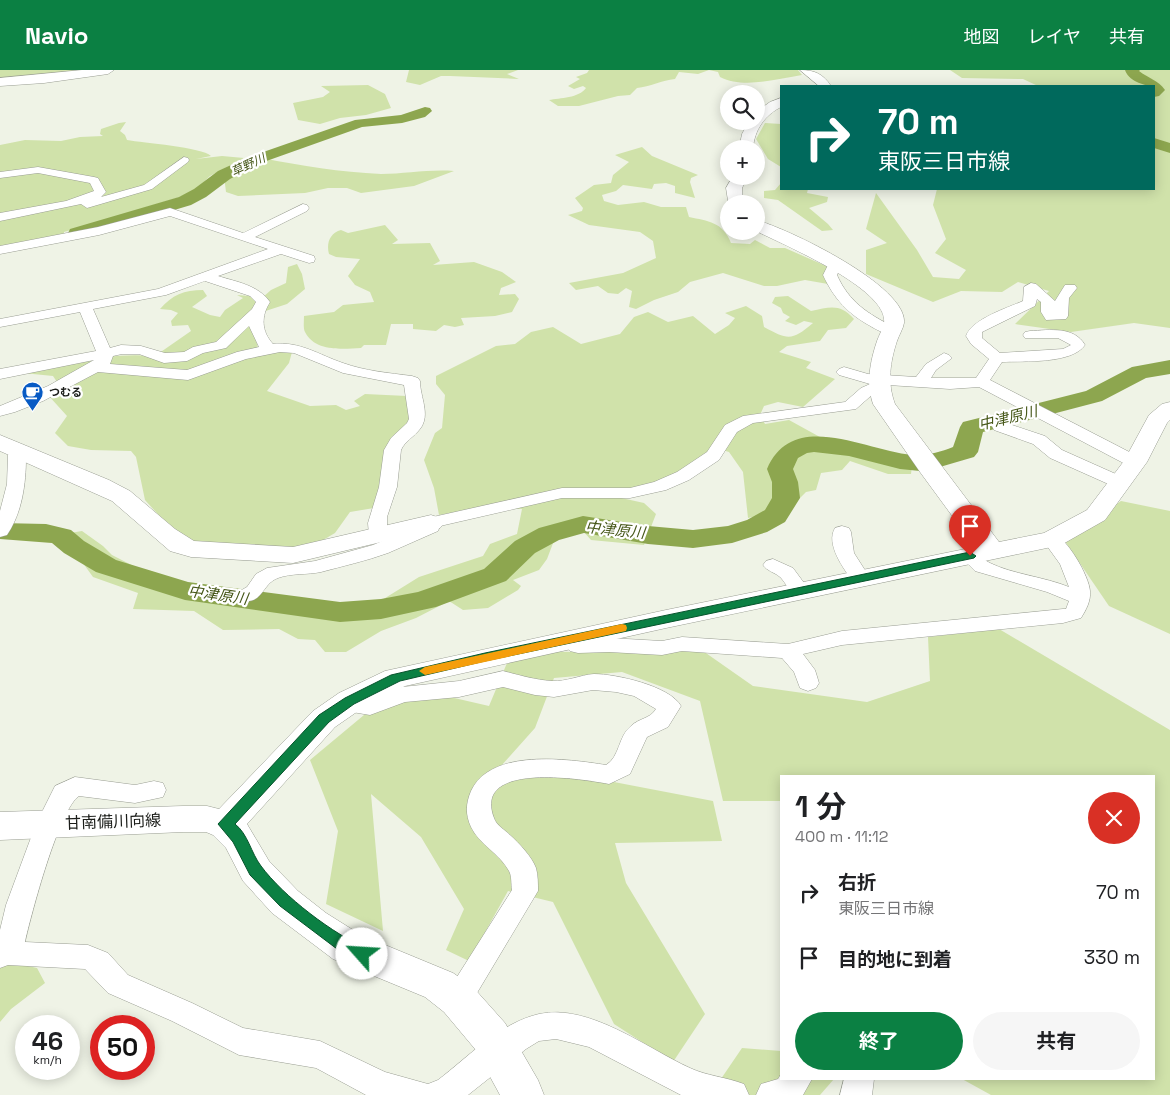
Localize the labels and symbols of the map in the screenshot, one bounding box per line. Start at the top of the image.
water label: 草野川 [228,149,270,180]
cafe icon: つむる [21,380,45,411]
place label: つむる [49,385,82,399]
water label: 中津原川 [976,401,1041,434]
pin [949,505,991,556]
water label: 中津原川 [584,517,648,542]
water label: 中津原川 [187,581,251,608]
street label: 甘南備川向線 [65,809,161,834]
position arrow [335,927,387,979]
speed limit sign: 50 [90,1015,155,1080]

